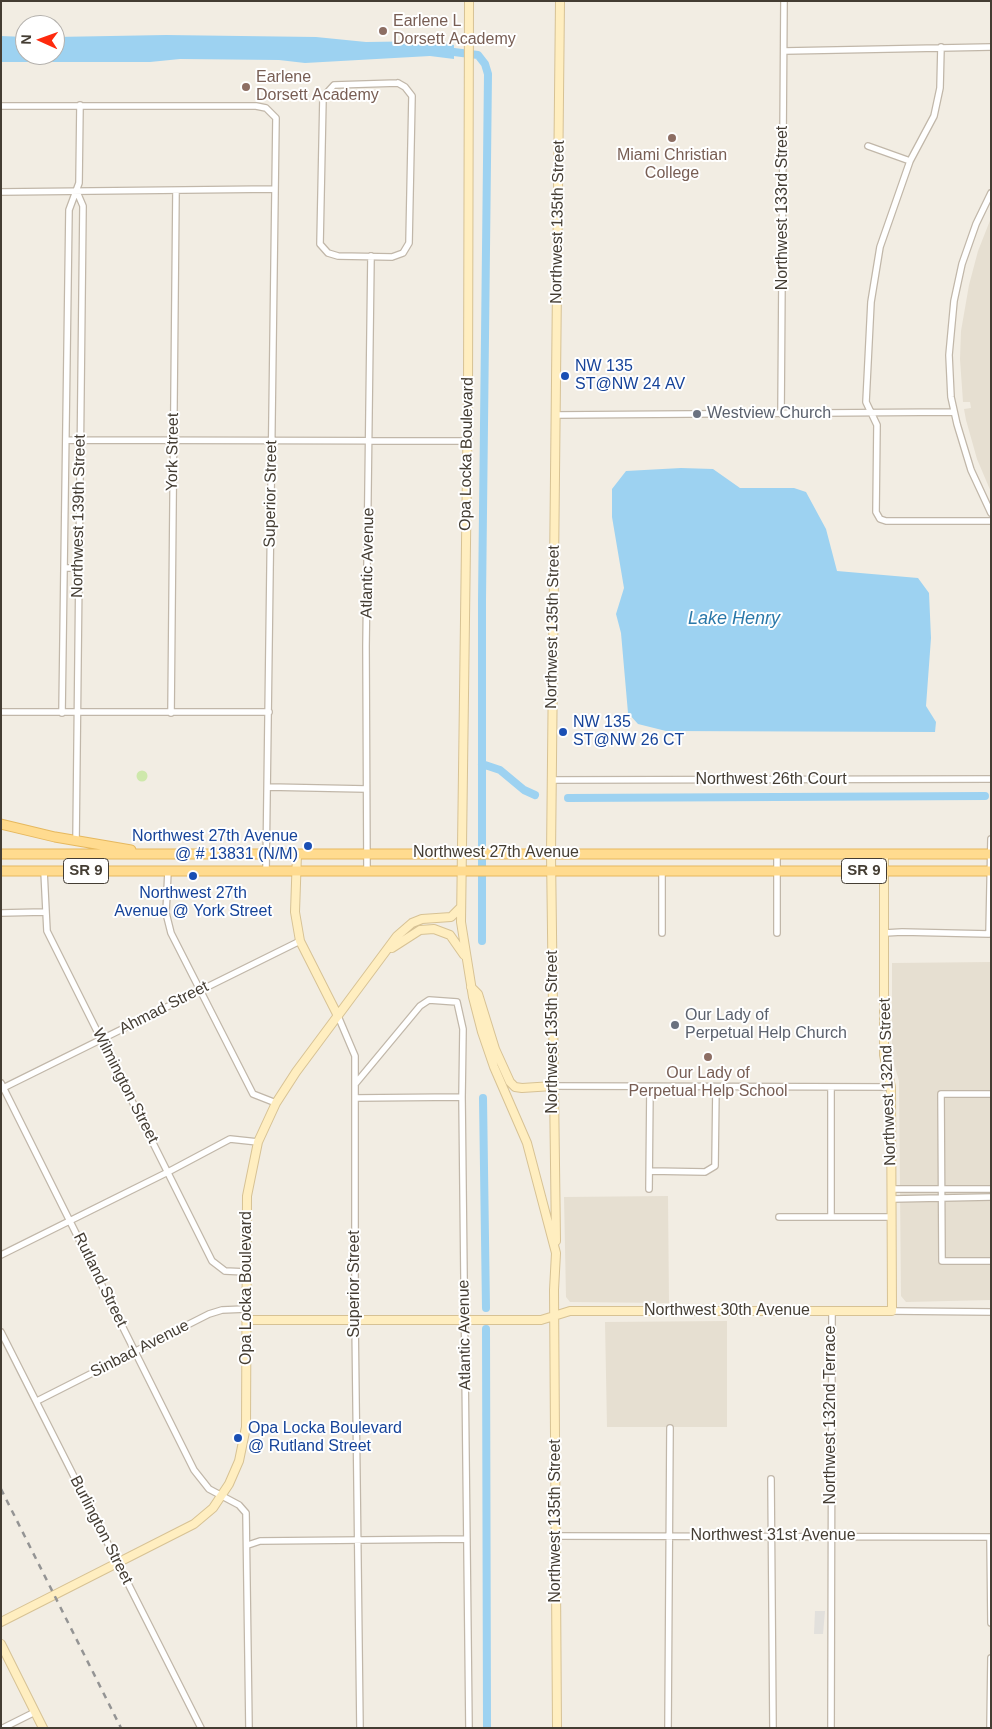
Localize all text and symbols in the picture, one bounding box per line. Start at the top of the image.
place label: Earlene L Dorsett Academy [393,12,516,50]
north arrow [15,15,65,65]
marker: Earlene L Dorsett Academy [377,25,389,37]
text: N [18,34,34,45]
place label: Earlene Dorsett Academy [256,68,379,106]
marker: Earlene Dorsett Academy [240,81,252,93]
street label: Northwest 133rd Street [773,126,793,290]
marker: Miami Christian College [666,132,678,144]
street label: Northwest 135th Street [547,140,569,304]
place label: Miami Christian College [617,146,727,184]
place label: NW 135 ST@NW 24 AV [575,357,685,395]
marker: NW 135 ST@NW 24 AV [559,370,571,382]
street label: Opa Locka Boulevard [456,377,478,531]
place label: Westview Church [707,404,831,424]
marker: Westview Church [691,408,703,420]
street label: York Street [163,413,183,491]
street label: Northwest 139th Street [68,434,90,598]
street label: Superior Street [260,440,282,548]
street label: Atlantic Avenue [357,507,379,619]
street label: Northwest 135th Street [542,545,564,709]
water label: Lake Henry [688,608,780,630]
place label: NW 135 ST@NW 26 CT [573,713,684,751]
marker: NW 135 ST@NW 26 CT [557,726,569,738]
street label: Northwest 26th Court [695,770,847,790]
place label: Northwest 27th Avenue @ # 13831 (N/M) [132,827,298,865]
marker: Northwest 27th Avenue @ # 13831 (N/M) [302,840,314,852]
street label: Northwest 27th Avenue [413,843,579,863]
road number: SR 9 [64,858,108,884]
road number: SR 9 [842,858,886,884]
marker: Northwest 27th Avenue @ York Street [187,870,199,882]
place label: Northwest 27th Avenue @ York Street [114,884,272,922]
street label: Northwest 135th Street [543,950,563,1114]
street label: Ahmad Street [116,977,212,1039]
street label: Northwest 132nd Street [875,998,901,1166]
place label: Our Lady of Perpetual Help Church [685,1006,847,1044]
marker: Our Lady of Perpetual Help Church [669,1019,681,1031]
street label: Wilmington Street [88,1025,162,1147]
marker: Our Lady of Perpetual Help School [702,1051,714,1063]
place label: Our Lady of Perpetual Help School [628,1064,788,1102]
street label: Opa Locka Boulevard [237,1211,257,1365]
street label: Rutland Street [69,1230,131,1330]
street label: Superior Street [345,1230,365,1338]
street label: Atlantic Avenue [454,1279,476,1391]
street label: Northwest 30th Avenue [644,1301,810,1321]
street label: Sinbad Avenue [87,1316,193,1382]
street label: Northwest 132nd Terrace [821,1326,841,1504]
place label: Opa Locka Boulevard @ Rutland Street [248,1419,402,1457]
marker: Opa Locka Boulevard @ Rutland Street [232,1432,244,1444]
street label: Northwest 135th Street [546,1439,566,1603]
street label: Burlington Street [65,1473,137,1587]
street label: Northwest 31st Avenue [690,1526,856,1546]

